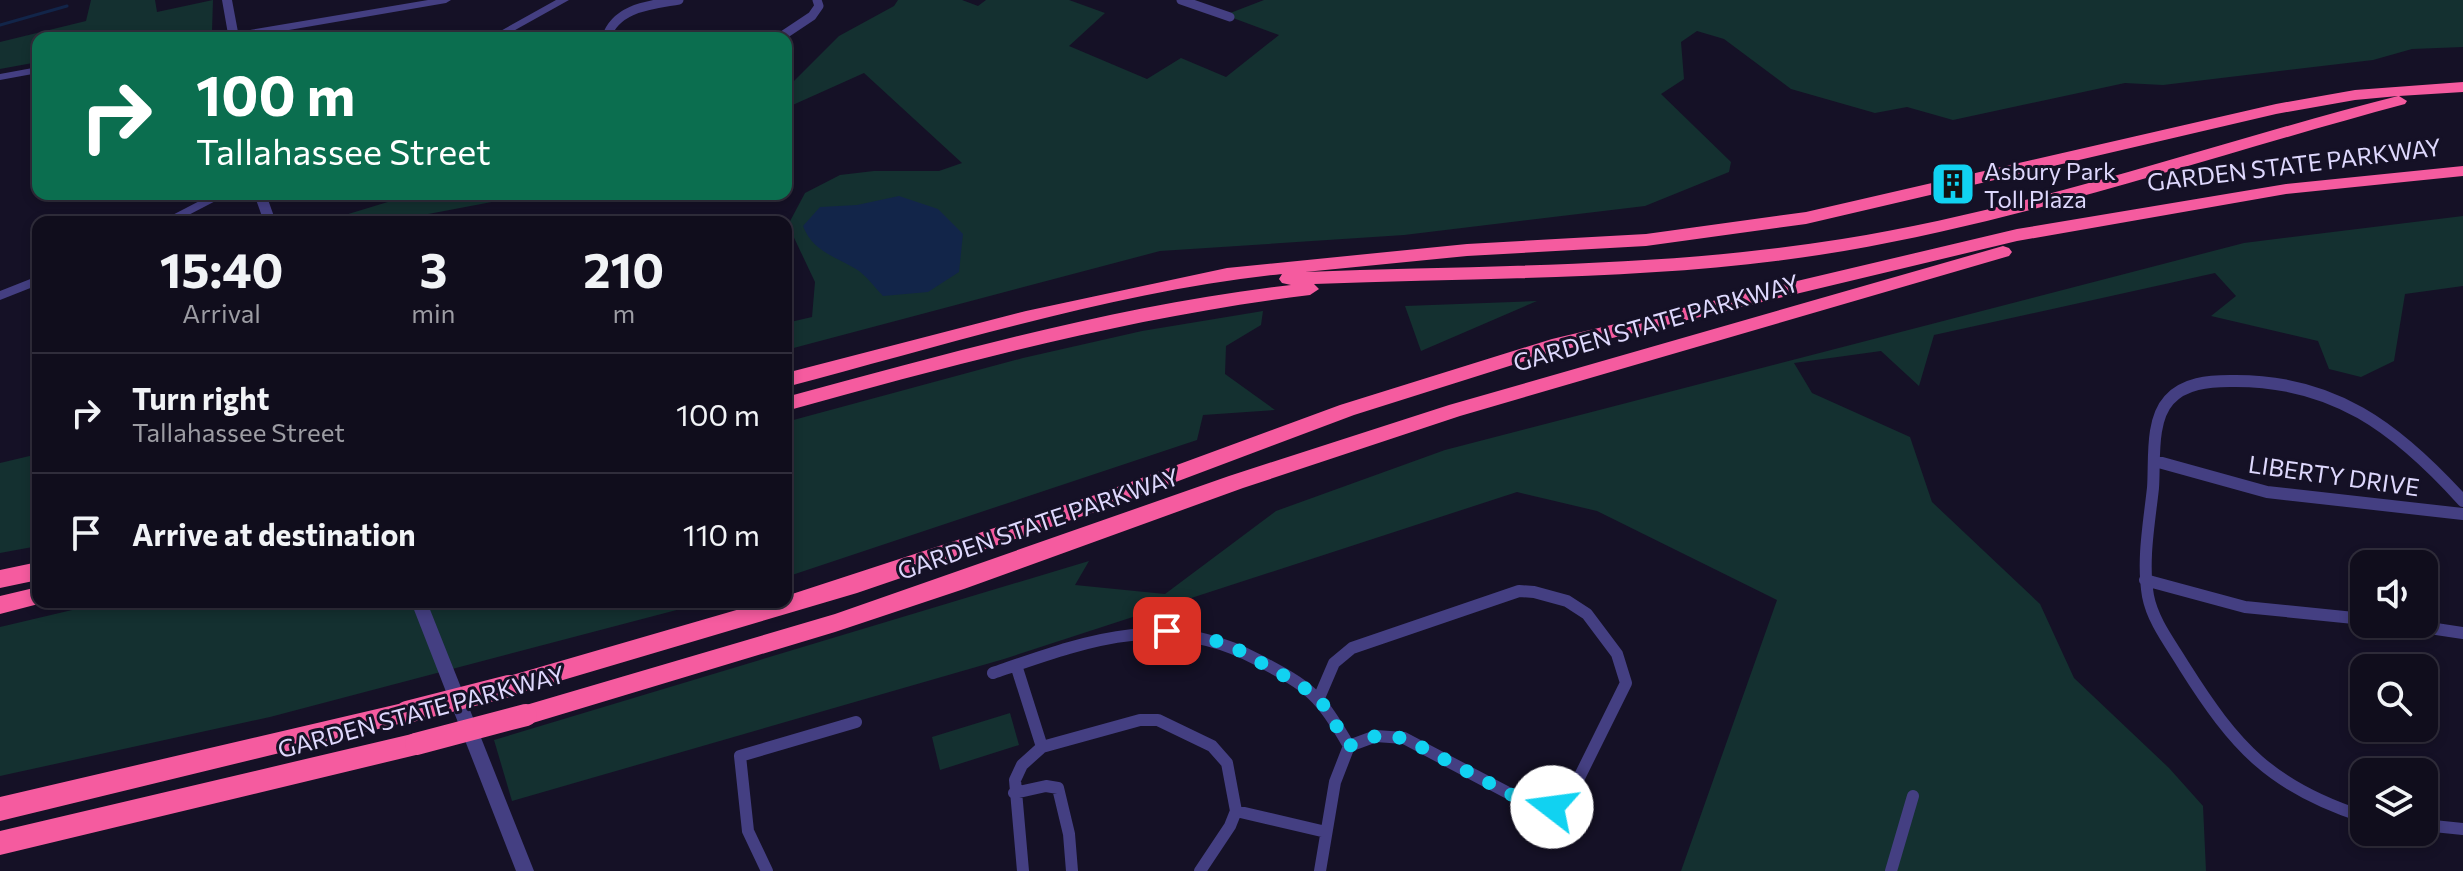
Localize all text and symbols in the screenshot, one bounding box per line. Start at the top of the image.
text: 100 m [196,59,355,128]
icon: right [64,64,168,168]
text: Tallahassee Street [196,128,491,172]
street label: GARDEN STATE PARKWAY [2145,132,2443,196]
place label: Asbury Park Toll Plaza [1984,156,2116,213]
building icon: Asbury Park Toll Plaza [1929,160,1977,208]
text: 15:40 [160,239,284,298]
text: 3 [419,239,447,298]
text: 210 [583,239,664,298]
street label: GARDEN STATE PARKWAY [1510,267,1803,377]
text: Arrival [182,297,261,328]
text: min [411,297,456,328]
text: m [612,297,635,328]
text: Turn right [132,379,269,416]
icon: right [64,391,108,435]
text: 100 m [676,395,760,432]
text: Tallahassee Street [132,416,345,447]
street label: LIBERTY DRIVE [2247,449,2421,501]
street label: GARDEN STATE PARKWAY [893,461,1183,585]
icon: arrive [64,511,108,555]
text: Arrive at destination [132,515,416,552]
text: 110 m [683,515,760,552]
map controls [2350,550,2438,846]
button: sound [2350,550,2438,638]
pin [1133,597,1201,665]
icon: arrive [1145,609,1189,653]
button: search [2350,654,2438,742]
street label: GARDEN STATE PARKWAY [274,659,568,763]
button: layers [2350,758,2438,846]
position arrow [1510,765,1594,849]

